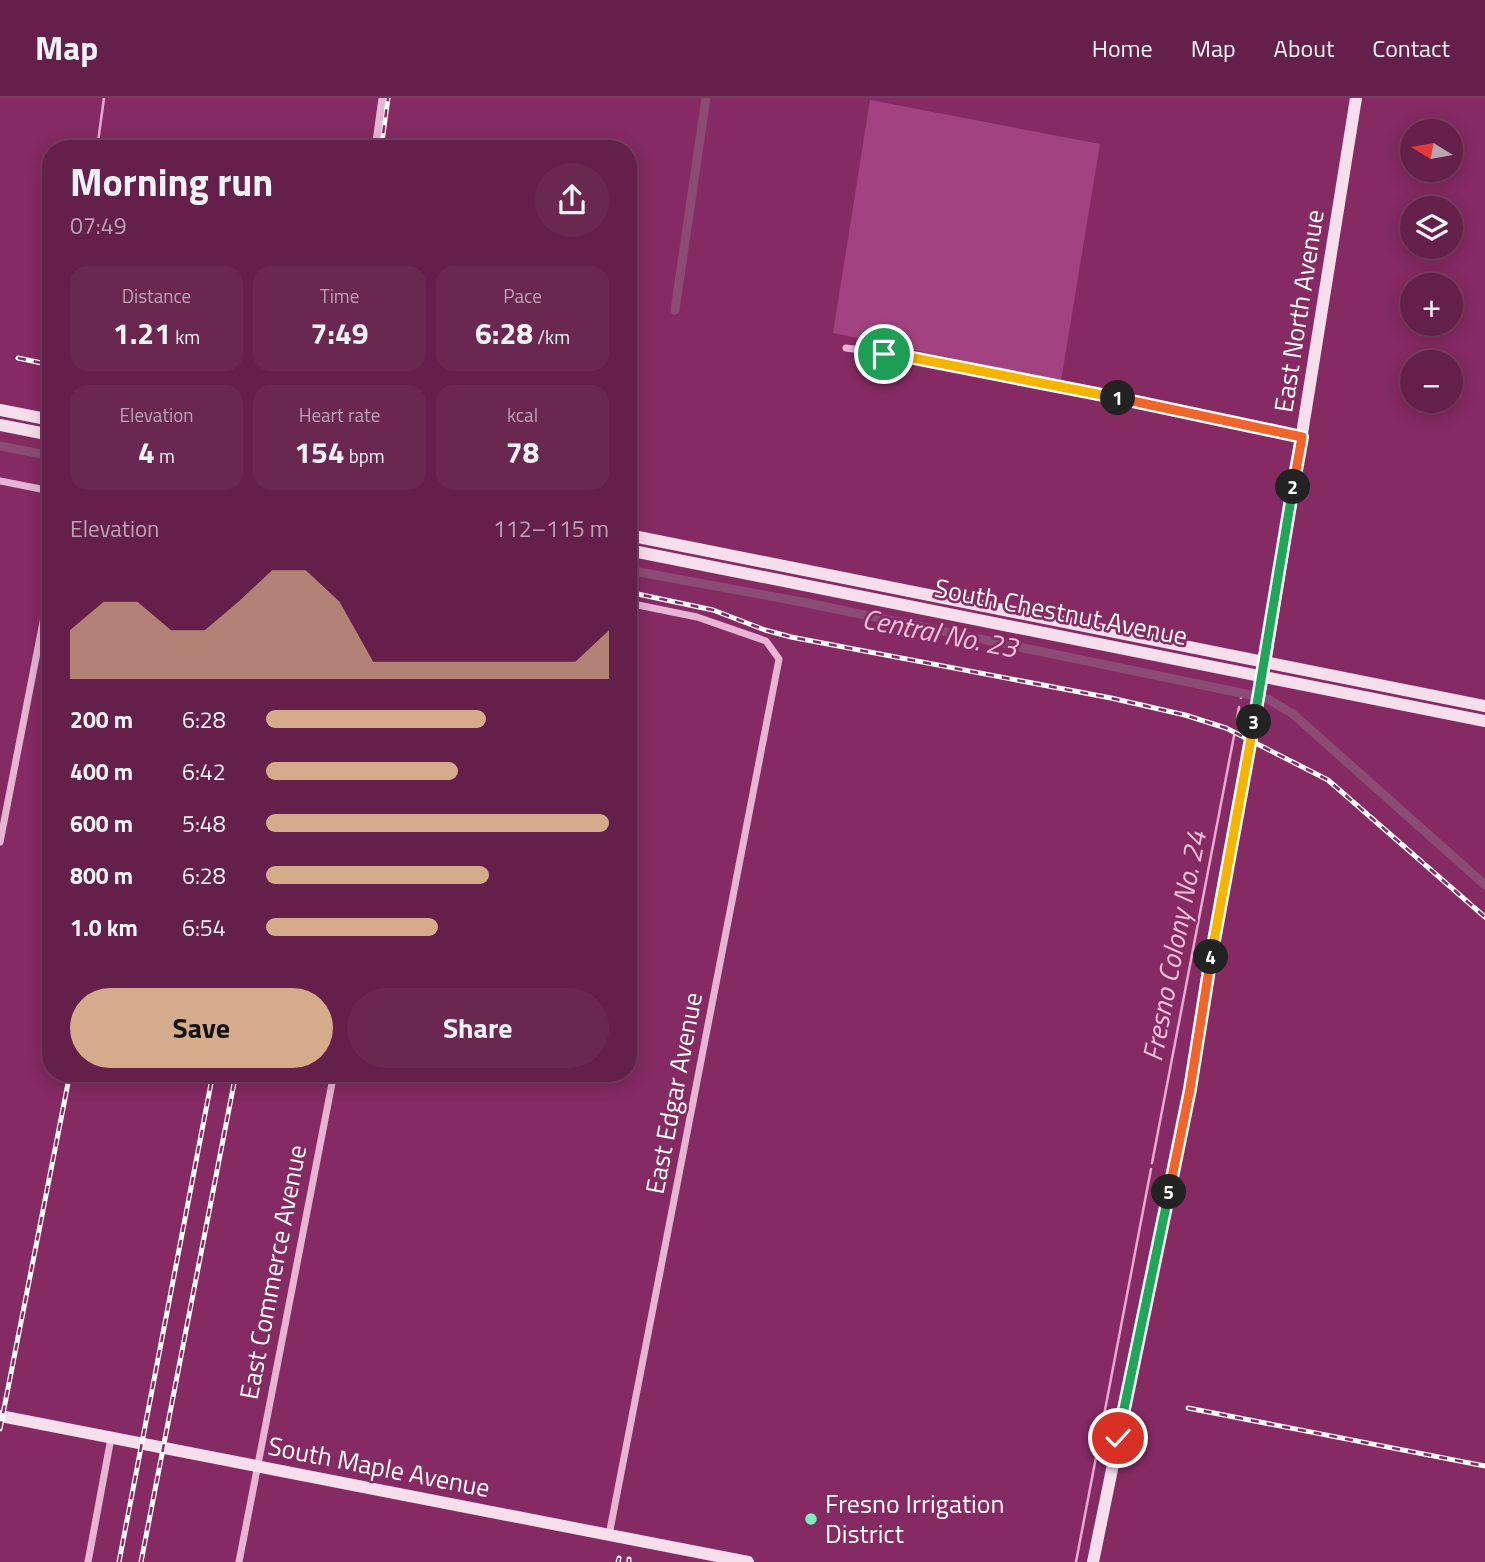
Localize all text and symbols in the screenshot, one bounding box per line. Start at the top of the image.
text: Map [35,23,98,73]
text: Home [1092,30,1153,66]
text: Map [1191,30,1236,66]
text: About [1274,30,1334,66]
text: Contact [1372,30,1450,66]
north arrow [1400,119,1463,182]
map controls [1400,119,1463,413]
text: Morning run [70,153,273,211]
button: share [535,163,609,237]
button: layers [1400,196,1463,259]
street label: East North Avenue [1263,207,1334,415]
text: 07:49 [70,208,127,243]
button: + [1400,273,1463,336]
text: Distance [122,281,191,310]
text: Time [320,281,359,310]
text: Pace [503,281,542,310]
text: 1.21 [113,310,171,356]
text: 7:49 [310,310,369,356]
text: 6:28 [475,310,533,356]
text: km [171,322,200,351]
text: /km [533,322,570,351]
pin [854,324,914,384]
icon: arrive [865,335,903,373]
button: − [1400,350,1463,413]
pin: 1 [1100,380,1136,416]
text: 1 [1112,383,1123,412]
text: Elevation [120,400,193,429]
text: Heart rate [299,400,380,429]
text: kcal [507,400,538,429]
text: 4 [138,429,155,475]
text: 154 [294,429,345,475]
text: 78 [506,429,539,475]
text: m [155,441,175,470]
text: bpm [345,441,385,470]
pin: 2 [1276,470,1310,504]
text: 2 [1287,472,1298,501]
text: Elevation [70,511,159,546]
text: 112–115 m [493,511,609,546]
street label: South Chestnut Avenue [931,568,1191,655]
water label: Central No. 23 [859,596,1023,669]
text: 200 m [70,702,133,737]
text: 6:28 [182,702,226,737]
pin: 3 [1236,704,1272,740]
text: 3 [1248,707,1259,736]
text: 400 m [70,754,133,789]
text: 6:42 [182,754,226,789]
text: 600 m [70,806,133,841]
text: 5:48 [182,806,226,841]
water label: Fresno Colony No. 24 [1135,828,1213,1064]
text: 800 m [70,858,133,893]
text: 6:28 [182,858,226,893]
text: 1.0 km [70,910,138,945]
text: 6:54 [182,910,226,945]
pin: 4 [1194,940,1228,974]
button: Save [70,988,333,1068]
button: Share [347,988,609,1068]
street label: East Edgar Avenue [635,989,712,1197]
street label: East Commerce Avenue [229,1141,316,1403]
pin: 5 [1152,1174,1186,1210]
text: 5 [1163,1177,1174,1206]
pin [1088,1408,1148,1468]
icon: check [1099,1419,1137,1457]
street label: South Maple Avenue [265,1426,493,1507]
place label: Fresno Irrigation District [825,1484,1004,1553]
marker: Fresno Irrigation District [803,1511,819,1527]

